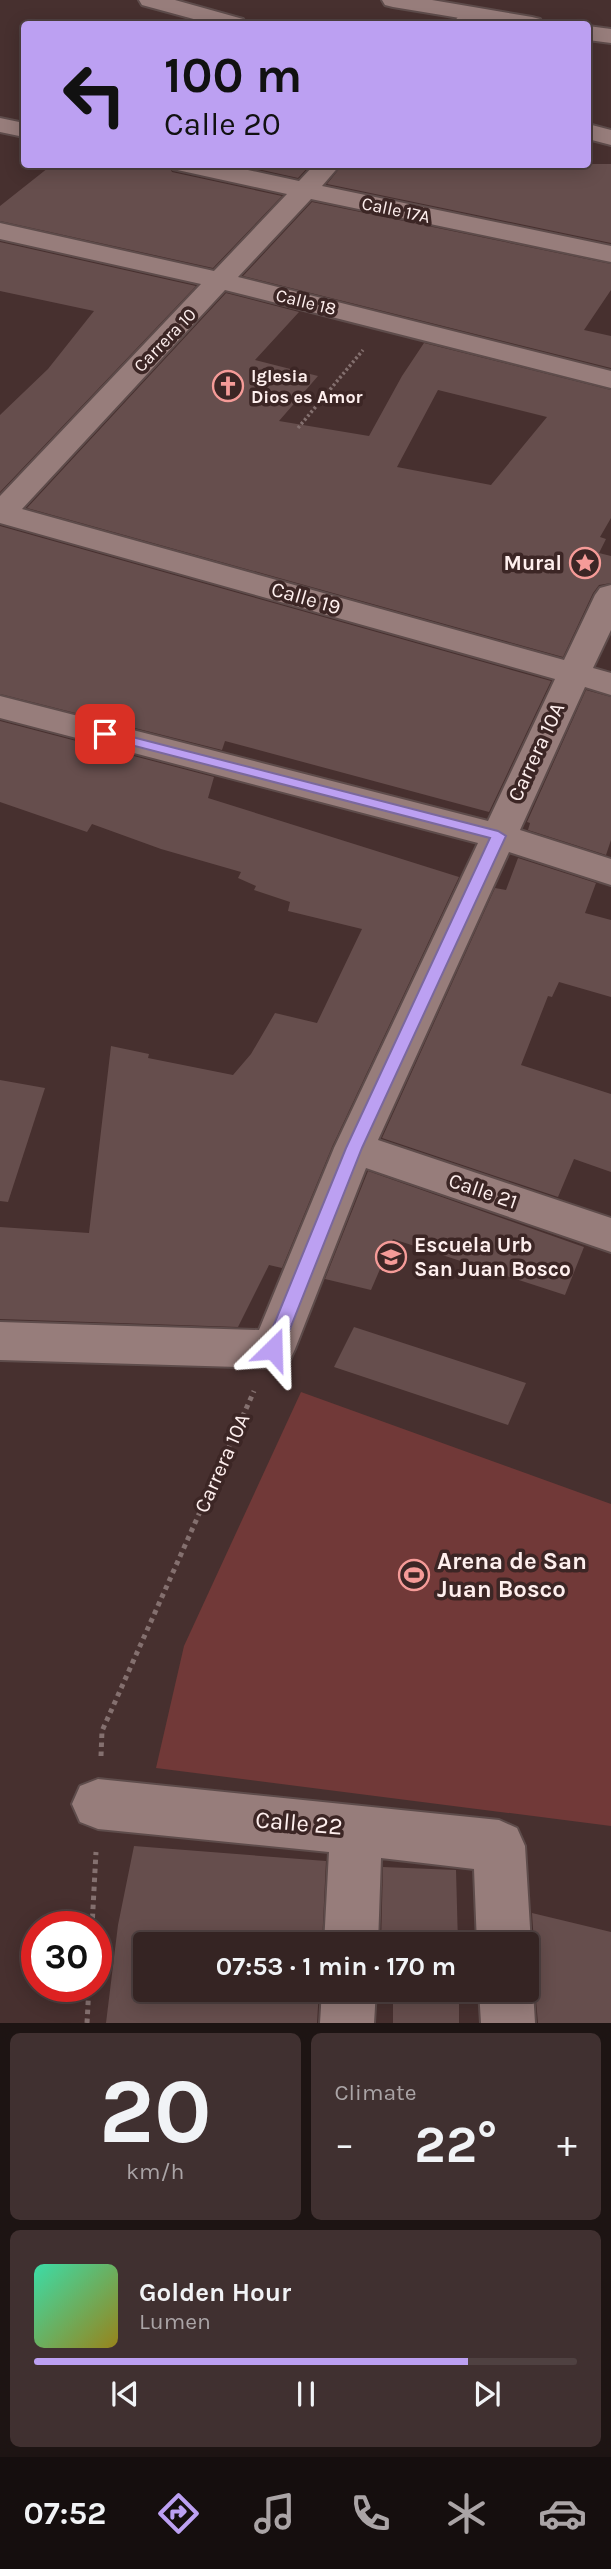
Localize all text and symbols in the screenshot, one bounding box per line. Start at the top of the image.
text: 100 m [164,47,302,104]
icon: left [49,49,140,140]
text: Calle 20 [164,106,281,143]
street label: Calle 17A [360,192,432,228]
street label: Calle 18 [273,284,339,320]
street label: Carrera 10 [129,303,201,377]
place label: Iglesia Dios es Amor [251,365,363,408]
church icon: Iglesia Dios es Amor [211,369,245,403]
place icon: Mural [568,546,602,580]
place label: Mural [504,551,562,575]
street label: Calle 19 [269,577,343,619]
street label: Carrera 10A [503,699,569,805]
pin [75,704,135,764]
icon: arrive [86,715,124,753]
street label: Calle 21 [445,1168,521,1214]
place label: Escuela Urb San Juan Bosco [414,1233,571,1281]
school or university icon: Escuela Urb San Juan Bosco [374,1240,408,1274]
position arrow [236,1312,310,1386]
street label: Carrera 10A [189,1410,255,1516]
place label: Arena de San Juan Bosco [437,1547,587,1603]
sports icon: Arena de San Juan Bosco [397,1558,431,1592]
street label: Calle 22 [254,1805,344,1841]
speed limit sign: 30 [21,1911,112,2002]
text: 07:53 · 1 min · 170 m [216,1951,456,1982]
text: 20 [99,2059,212,2165]
text: Climate [335,2079,417,2106]
text: 22° [414,2114,497,2175]
text: − [335,2122,354,2167]
text: + [557,2122,577,2167]
text: km/h [126,2158,184,2185]
text: Golden Hour [139,2277,291,2308]
text: Lumen [139,2308,211,2335]
icon: previous [106,2375,144,2413]
icon: pause [287,2375,325,2413]
icon: next [468,2375,506,2413]
icon: directions [154,2489,203,2538]
icon: music [250,2489,299,2538]
icon: phone [346,2489,395,2538]
icon: climate [442,2489,491,2538]
icon: car [538,2489,587,2538]
text: 07:52 [24,2495,106,2532]

